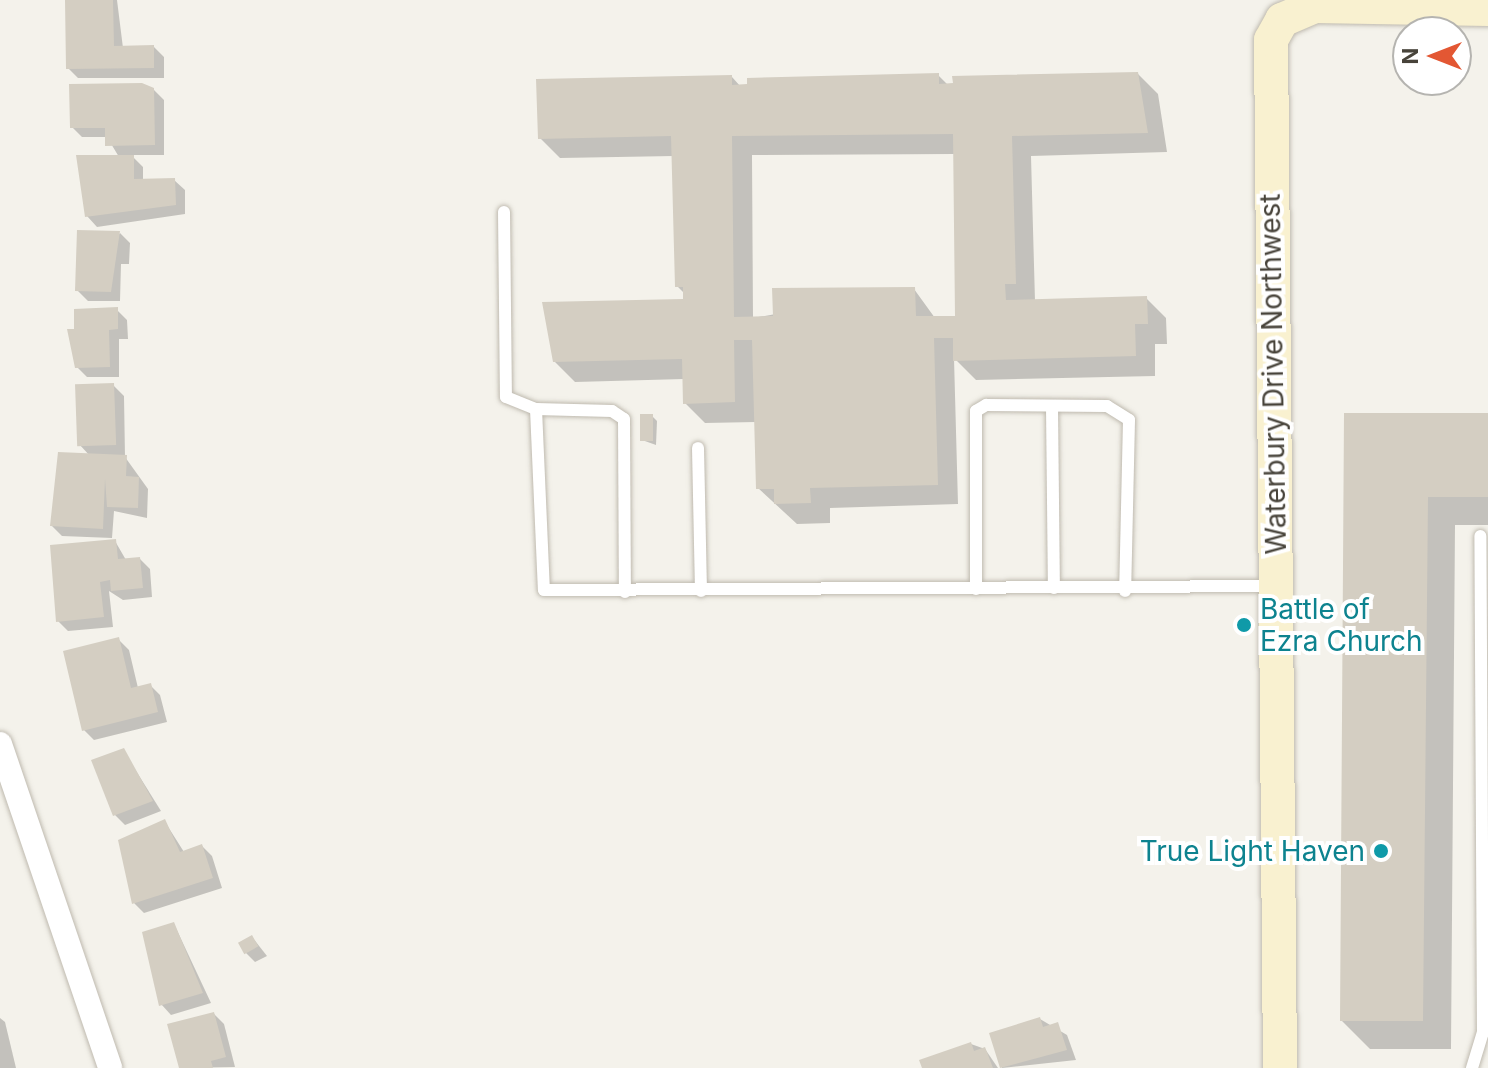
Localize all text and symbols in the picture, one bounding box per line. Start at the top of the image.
north arrow [1392,16,1472,96]
text: N [1397,48,1423,64]
street label: Waterbury Drive Northwest [1253,193,1293,555]
place label: Battle of Ezra Church [1260,592,1423,658]
marker: Battle of Ezra Church [1235,616,1253,634]
place label: True Light Haven [1140,834,1365,868]
marker: True Light Haven [1372,842,1390,860]

